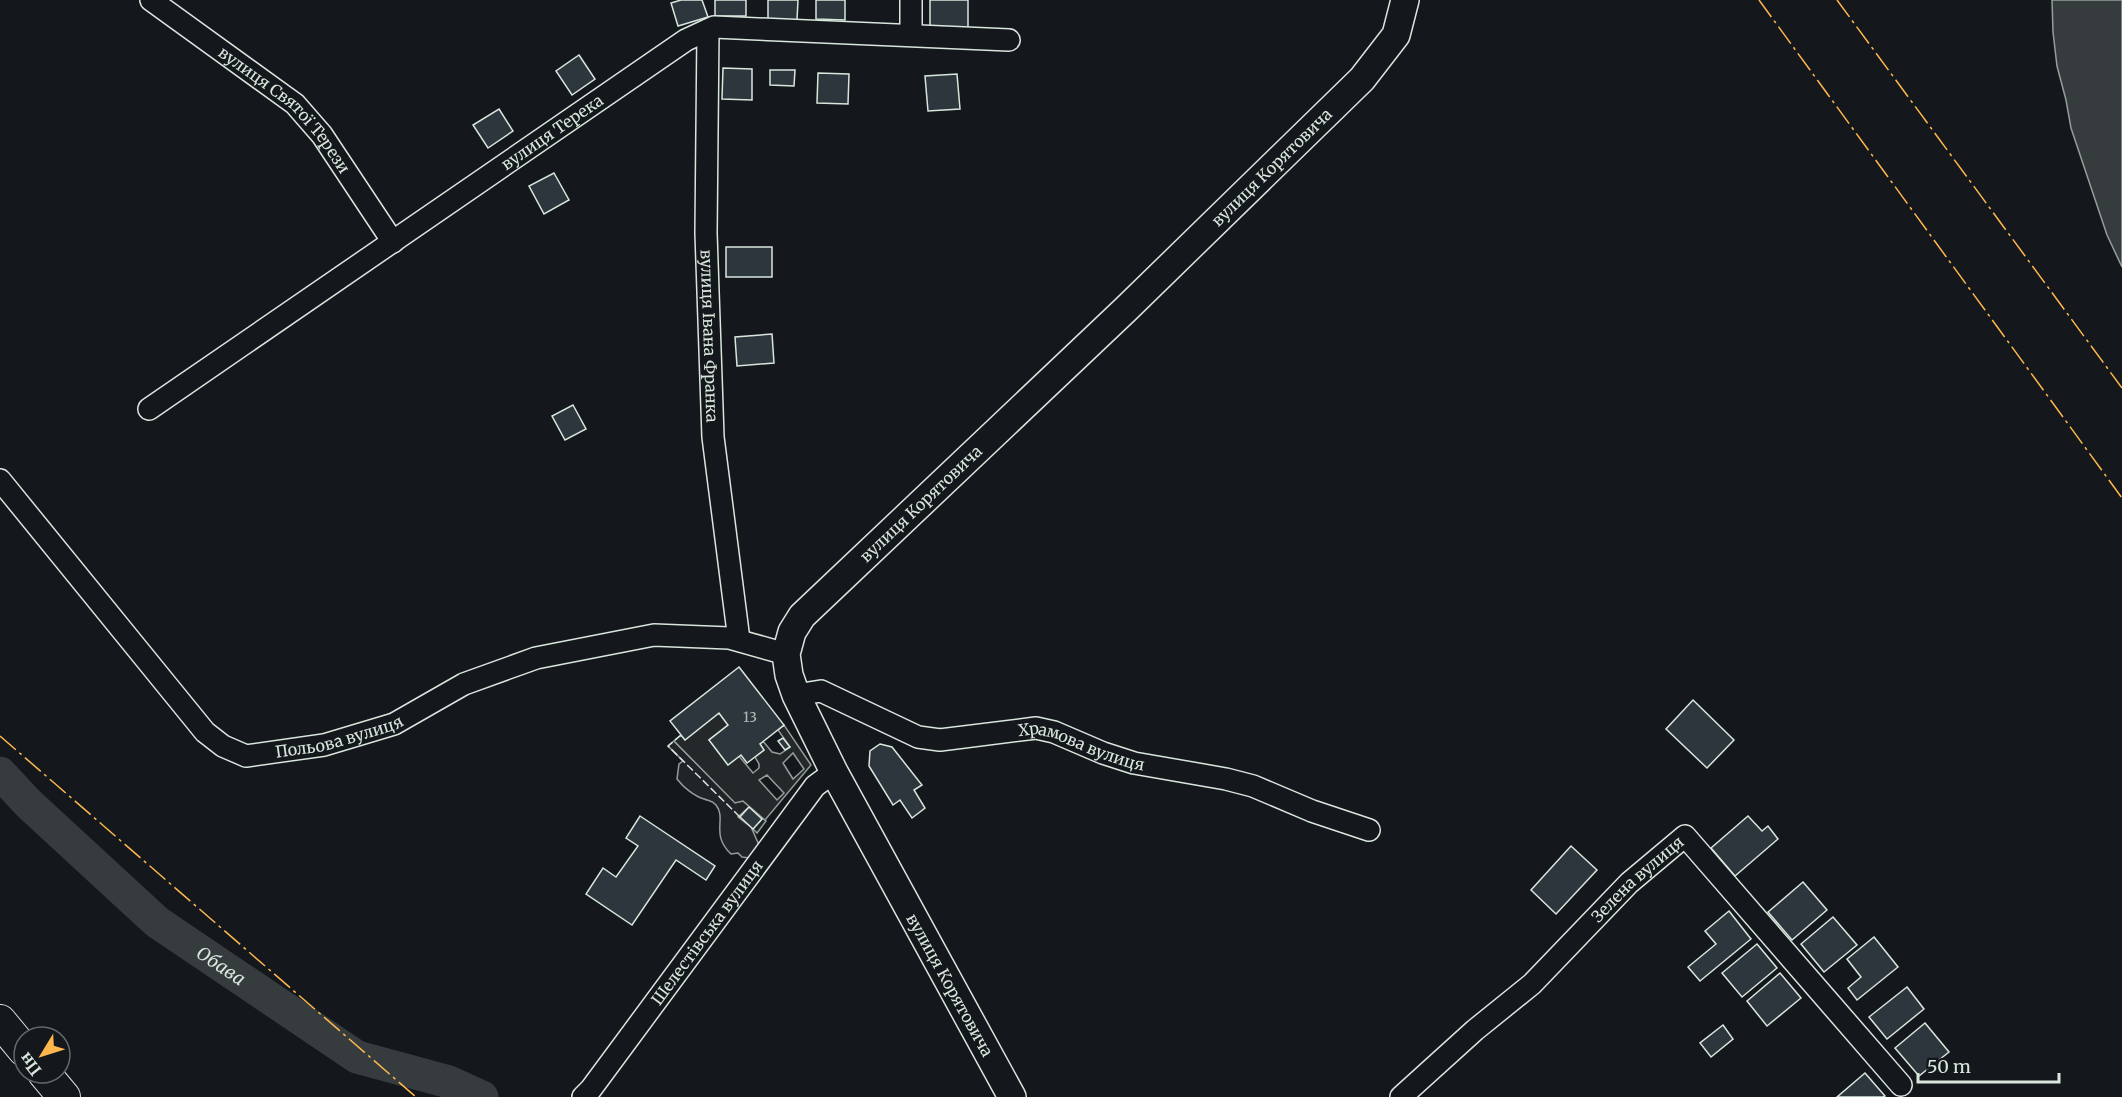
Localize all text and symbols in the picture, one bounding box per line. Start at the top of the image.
street label: вулиця Святої Терези [215,42,354,177]
street label: вулиця Терека [497,90,607,174]
street label: вулиця Корятовича [1207,104,1336,230]
street label: вулиця Івана Франка [697,249,723,423]
street label: вулиця Корятовича [856,441,986,566]
house number: 13 [743,708,757,726]
street label: Польова вулиця [274,711,407,762]
street label: Храмова вулиця [1017,718,1146,775]
street label: Зелена вулиця [1587,832,1688,926]
street label: Шелестівська вулиця [647,856,767,1009]
street label: вулиця Корятовича [902,910,998,1060]
water label: Обава [192,941,250,990]
north arrow [12,1025,72,1085]
scale bar [1918,1046,2059,1084]
text: Пн [15,1049,45,1080]
text: 50 m [1927,1055,1971,1078]

